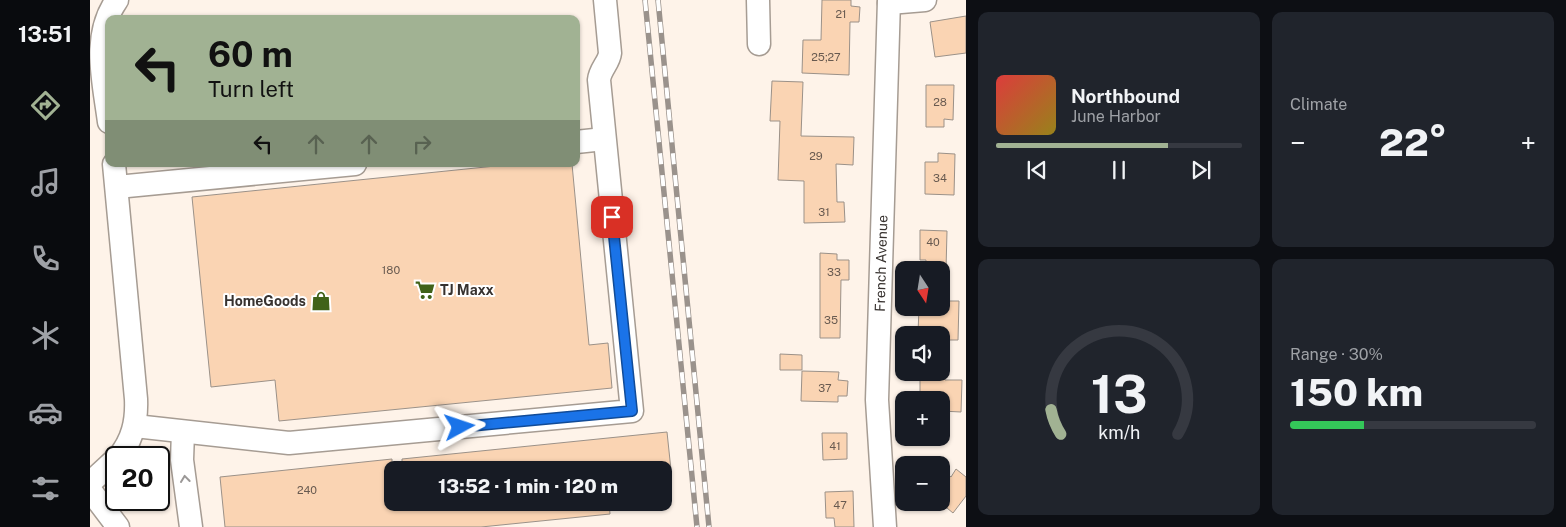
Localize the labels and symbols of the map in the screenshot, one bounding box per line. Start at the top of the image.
house number: 21 [835,8,847,20]
house number: 25;27 [811,51,841,63]
house number: 28 [933,96,947,108]
house number: 29 [809,150,823,162]
house number: 34 [933,172,947,184]
pin [591,196,633,238]
house number: 31 [818,206,830,218]
street label: French Avenue [872,215,891,312]
house number: 40 [926,236,940,248]
north arrow [895,261,950,316]
house number: 180 [382,264,400,276]
house number: 33 [827,266,841,278]
supermarket icon: TJ Maxx [414,279,436,301]
place label: TJ Maxx [440,282,494,298]
shop icon: HomeGoods [310,290,332,312]
place label: HomeGoods [224,293,306,309]
house number: 35 [824,314,838,326]
house number: 37 [818,382,832,394]
position arrow [433,400,485,452]
house number: 41 [829,440,841,452]
speed limit sign: 20 [105,446,170,511]
one-way arrow [180,475,191,483]
house number: 240 [297,484,317,496]
house number: 47 [833,499,847,511]

